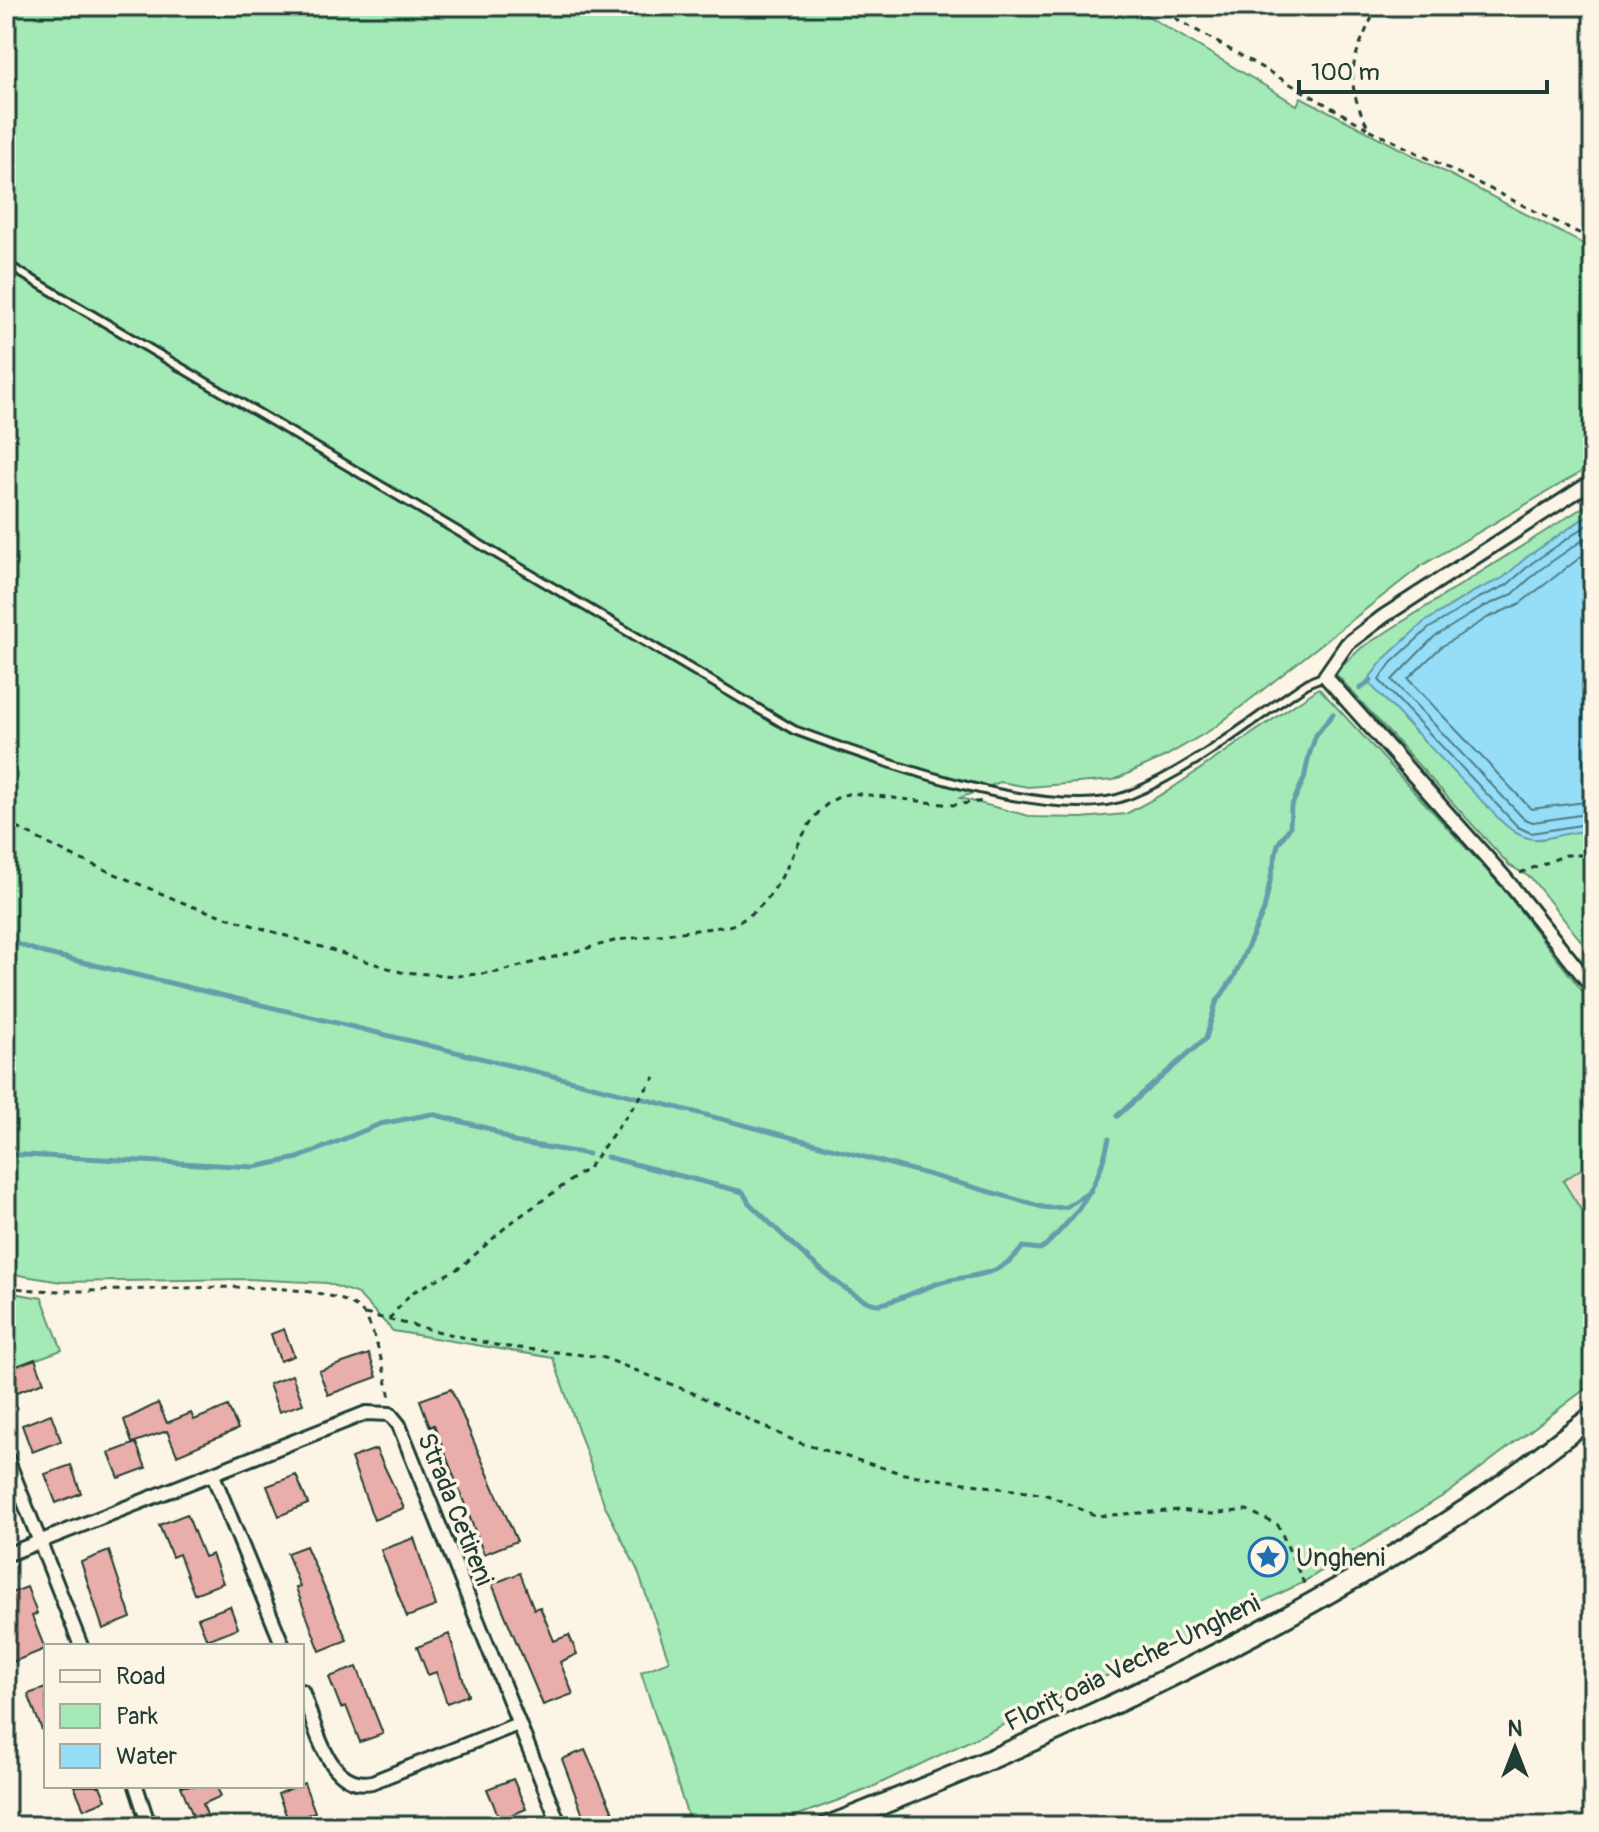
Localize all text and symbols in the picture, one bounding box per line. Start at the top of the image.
scale bar [1299,44,1547,94]
text: 100 m [1311,58,1380,87]
street label: Strada Cetireni [410,1428,500,1590]
place icon: Ungheni [1247,1536,1289,1578]
place label: Ungheni [1296,1542,1385,1574]
street label: Florițoaia Veche-Ungheni [999,1587,1266,1739]
legend [44,1644,304,1788]
text: Road [116,1662,166,1691]
text: Park [116,1702,158,1731]
north arrow [1475,1708,1555,1788]
text: N [1508,1715,1523,1743]
text: Water [116,1742,177,1771]

